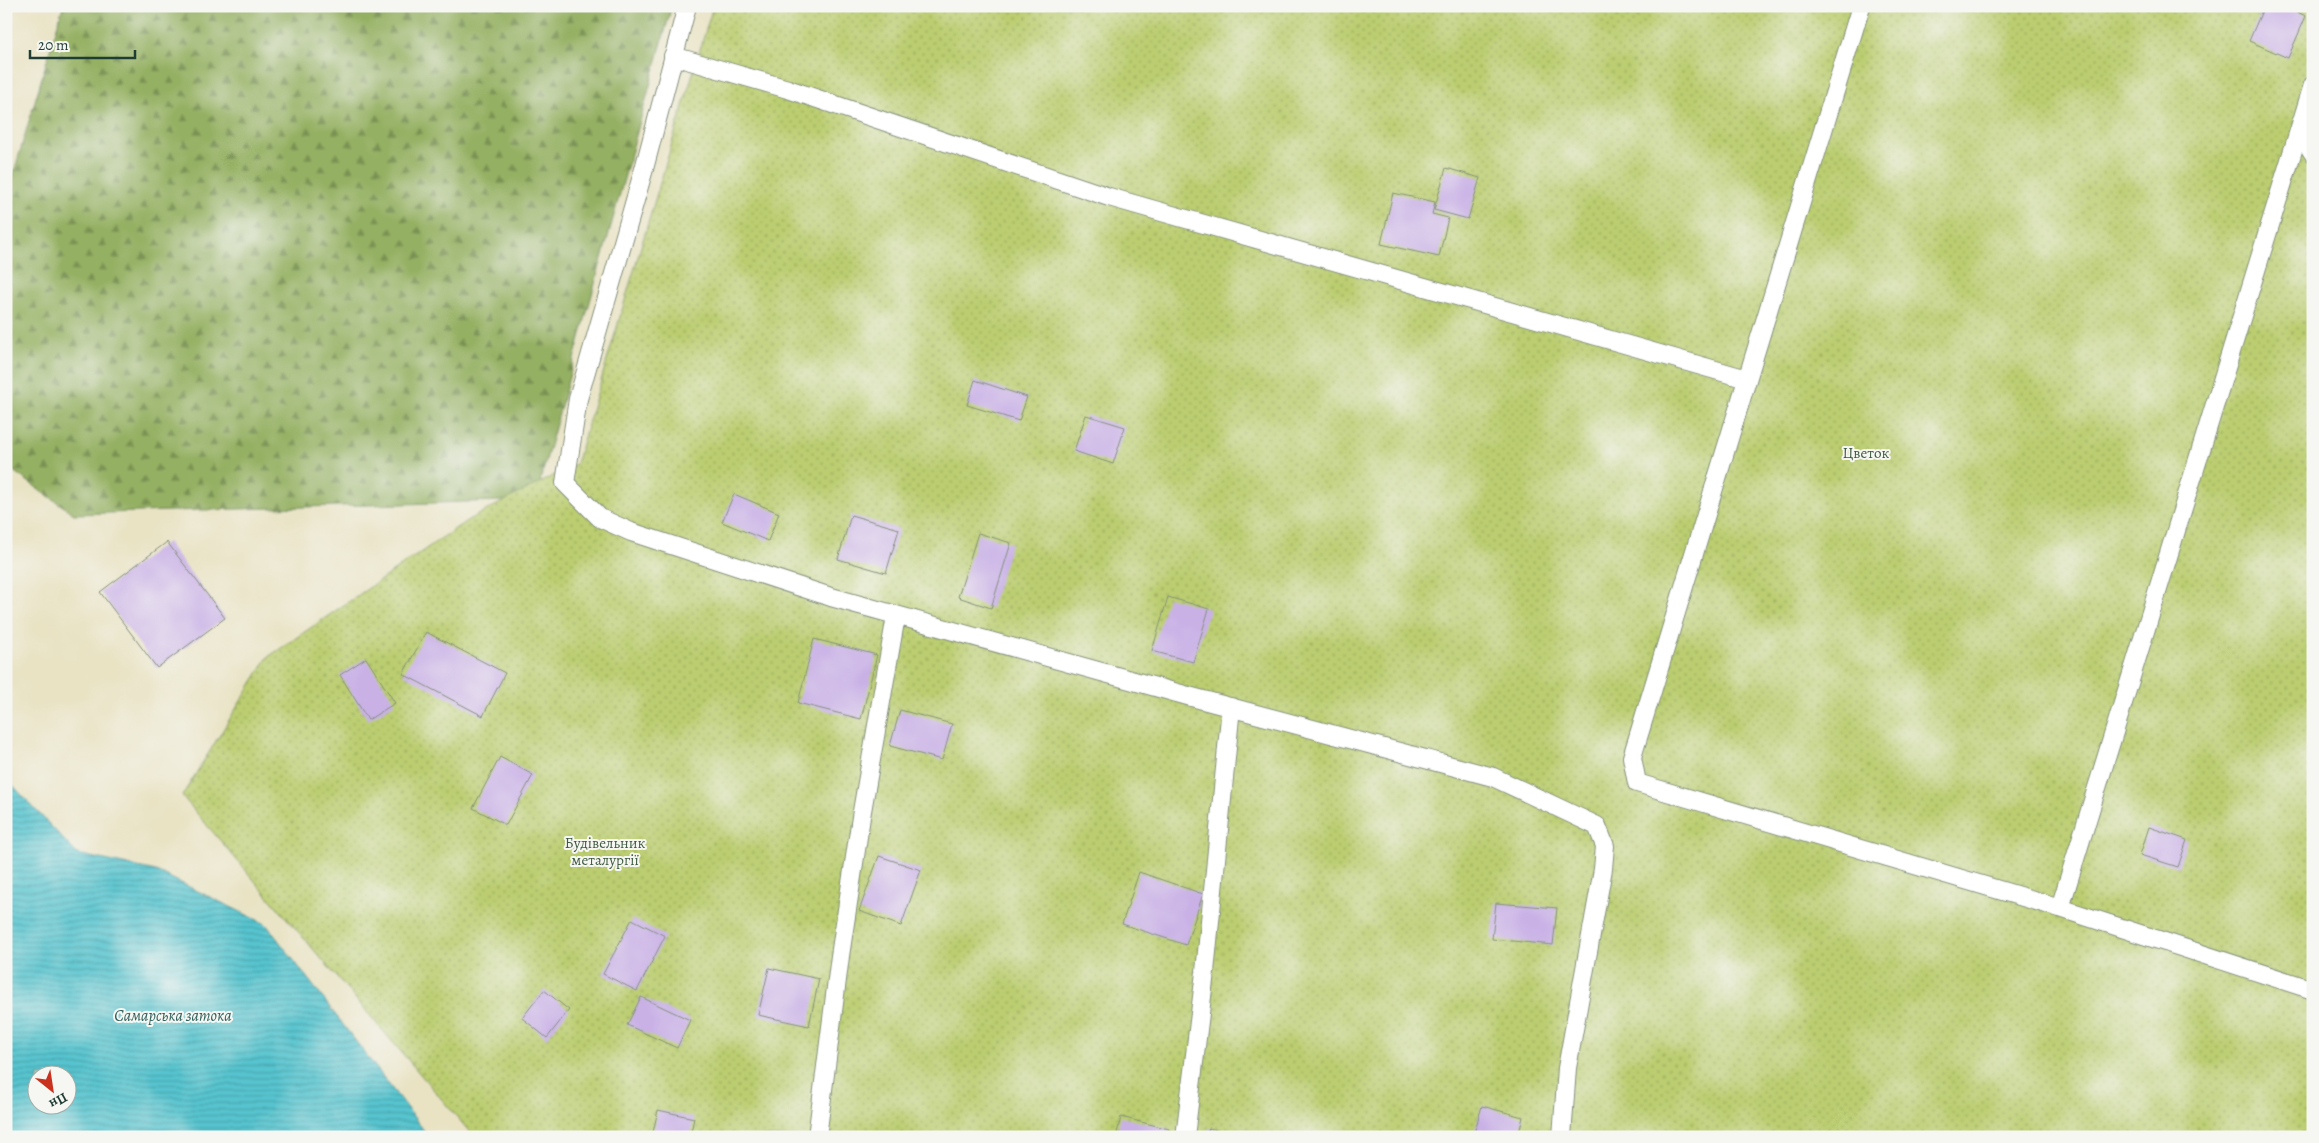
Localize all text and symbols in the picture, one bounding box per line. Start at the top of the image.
scale bar [30,28,135,60]
text: 20 m [38,35,69,55]
park label: Цветок [1843,443,1890,463]
park label: Будівельник металургії [565,833,646,870]
water label: Самарська затока [114,1005,232,1027]
north arrow [28,1066,78,1116]
text: Пн [46,1088,71,1114]

